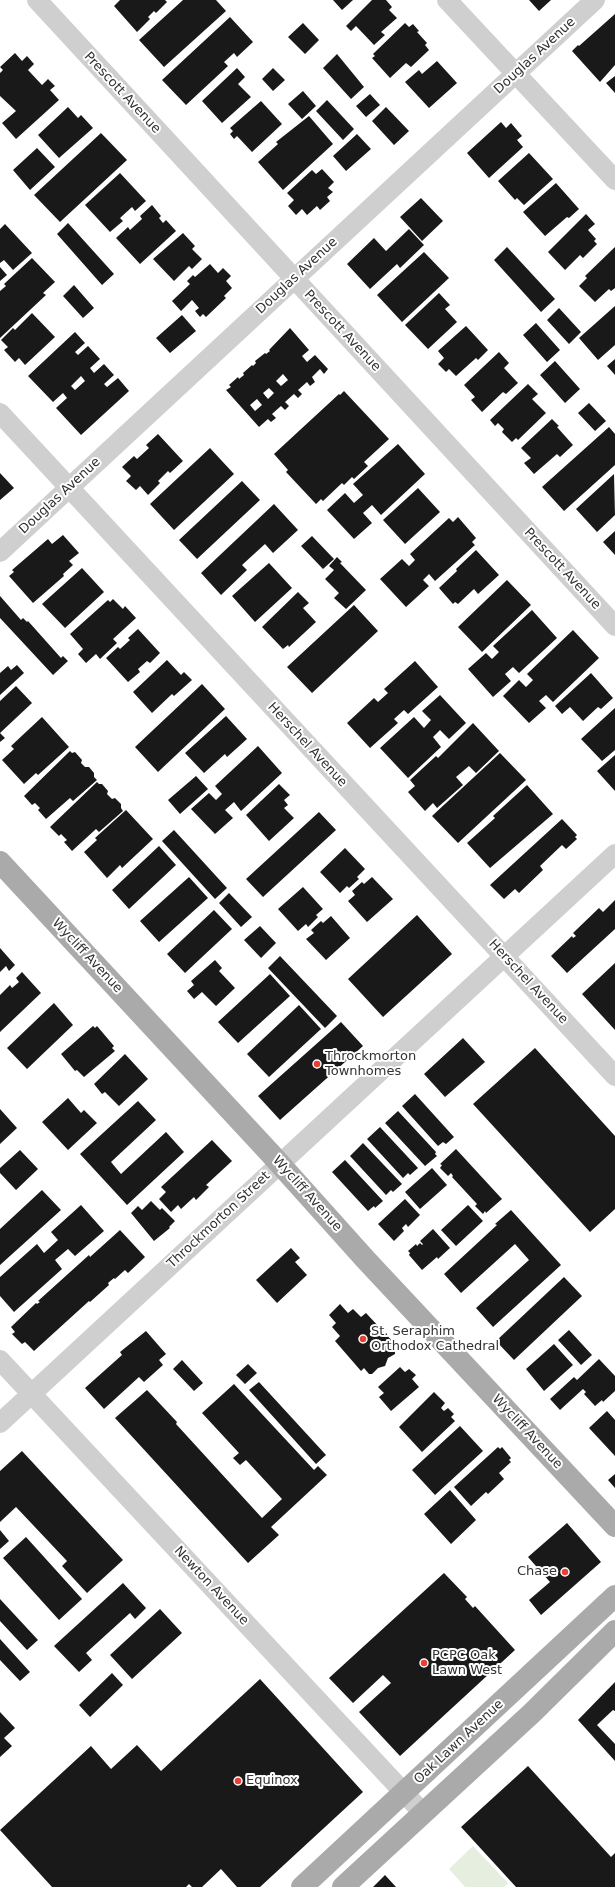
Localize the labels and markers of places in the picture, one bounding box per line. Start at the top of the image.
place label: Throckmorton Townhomes [325,1049,416,1080]
marker: Throckmorton Townhomes [312,1059,322,1069]
place label: St. Seraphim Orthodox Cathedral [371,1324,499,1355]
marker: St. Seraphim Orthodox Cathedral [358,1334,368,1344]
place label: Chase [517,1564,557,1580]
marker: Chase [560,1567,570,1577]
place label: PCPC Oak Lawn West [432,1648,502,1679]
marker: PCPC Oak Lawn West [419,1658,429,1668]
place label: Equinox [246,1773,298,1789]
marker: Equinox [233,1776,243,1786]

